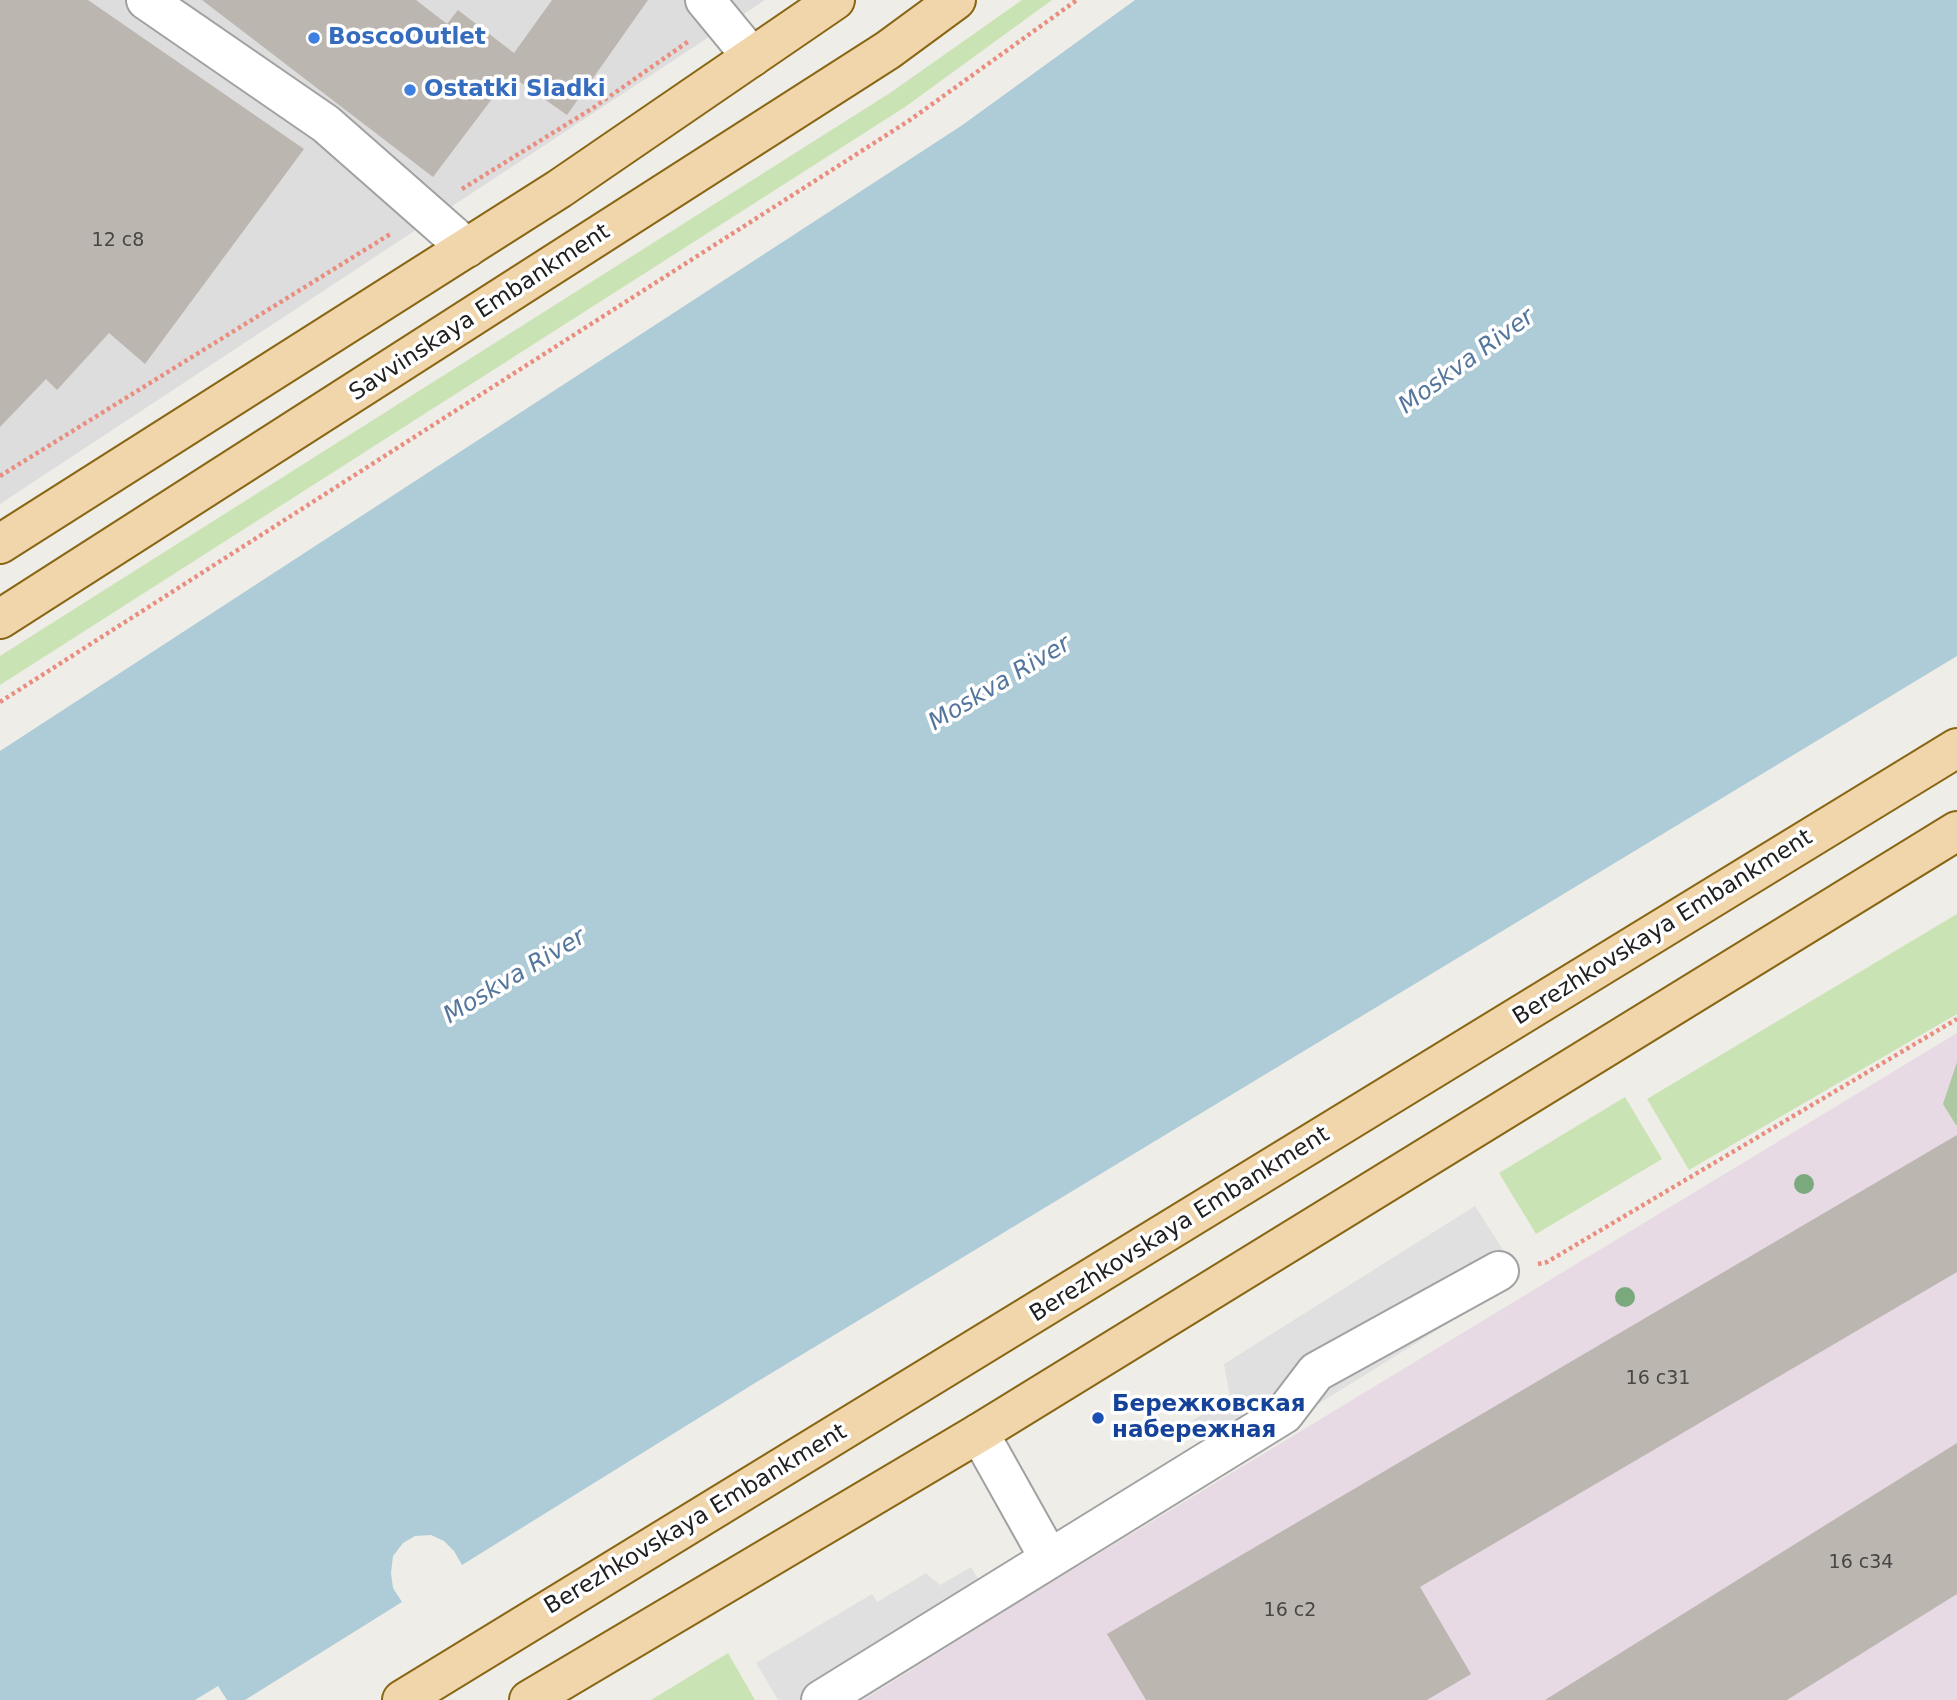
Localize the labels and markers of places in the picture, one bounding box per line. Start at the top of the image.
place label: BoscoOutlet [328,24,486,52]
marker: BoscoOutlet [306,30,322,46]
place label: Ostatki Sladki [424,76,606,104]
marker: Ostatki Sladki [402,82,418,98]
place label: Бережковская набережная [1112,1391,1306,1445]
marker: Бережковская набережная [1090,1410,1106,1426]

